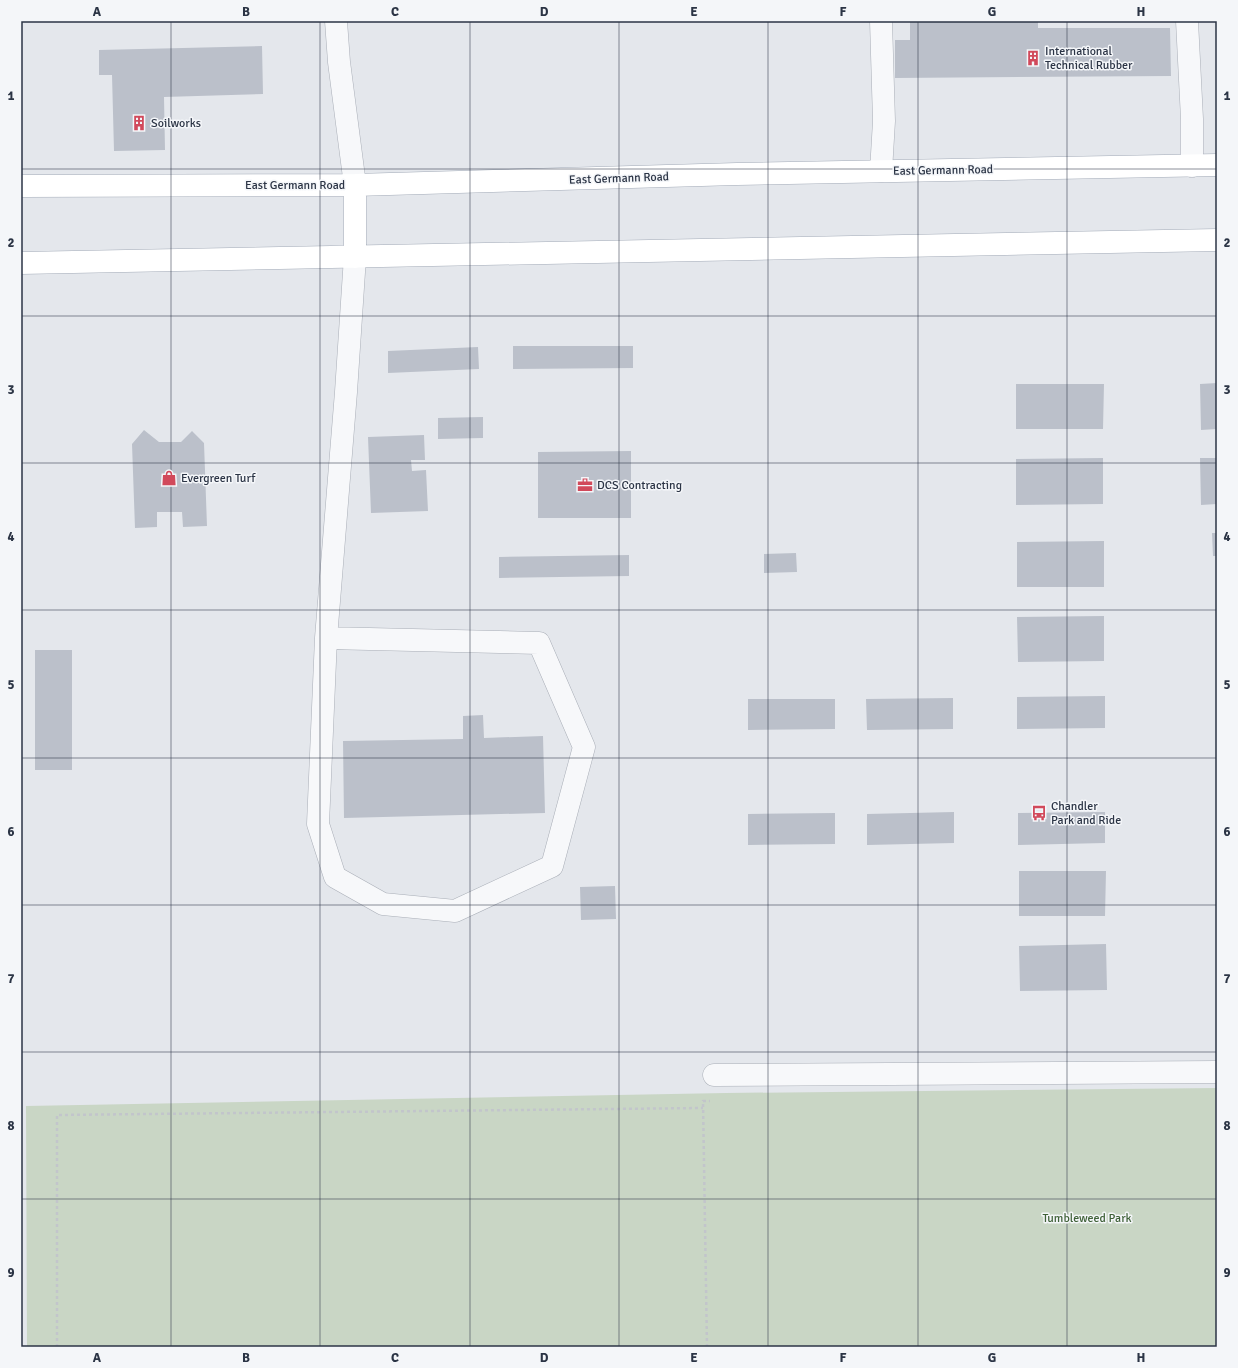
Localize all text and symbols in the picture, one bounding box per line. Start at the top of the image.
text: A [93,4,102,20]
text: B [242,4,250,20]
text: C [391,4,399,20]
text: D [540,4,549,20]
text: E [690,4,698,20]
text: F [840,4,847,20]
text: G [988,4,996,20]
text: H [1137,4,1145,20]
place label: International Technical Rubber [1045,44,1133,73]
building icon: International Technical Rubber [1024,49,1042,67]
text: 1 [7,88,15,104]
text: 1 [1223,88,1231,104]
building icon: Soilworks [130,114,148,132]
place label: Soilworks [151,116,201,131]
street label: East Germann Road [893,162,993,179]
street label: East Germann Road [569,169,669,188]
street label: East Germann Road [245,178,345,193]
text: 2 [7,235,15,251]
text: 2 [1223,235,1231,251]
text: 3 [7,382,15,398]
text: 3 [1223,382,1231,398]
shop icon: Evergreen Turf [160,469,178,487]
place label: Evergreen Turf [181,471,256,486]
office icon: DCS Contracting [576,476,594,494]
place label: DCS Contracting [597,478,682,493]
text: 4 [7,529,15,545]
text: 4 [1223,529,1231,545]
text: 5 [7,677,15,693]
text: 5 [1223,677,1231,693]
place label: Chandler Park and Ride [1051,799,1121,828]
bus stop icon: Chandler Park and Ride [1030,804,1048,822]
text: 6 [7,824,15,840]
text: 6 [1223,824,1231,840]
text: 7 [7,971,15,987]
text: 7 [1223,971,1231,987]
text: 8 [7,1118,15,1134]
text: 8 [1223,1118,1231,1134]
park label: Tumbleweed Park [1042,1211,1132,1226]
text: 9 [7,1265,15,1281]
text: 9 [1223,1265,1231,1281]
text: A [93,1350,102,1366]
text: B [242,1350,250,1366]
text: C [391,1350,399,1366]
text: D [540,1350,549,1366]
text: E [690,1350,698,1366]
text: F [840,1350,847,1366]
text: G [988,1350,996,1366]
text: H [1137,1350,1145,1366]

